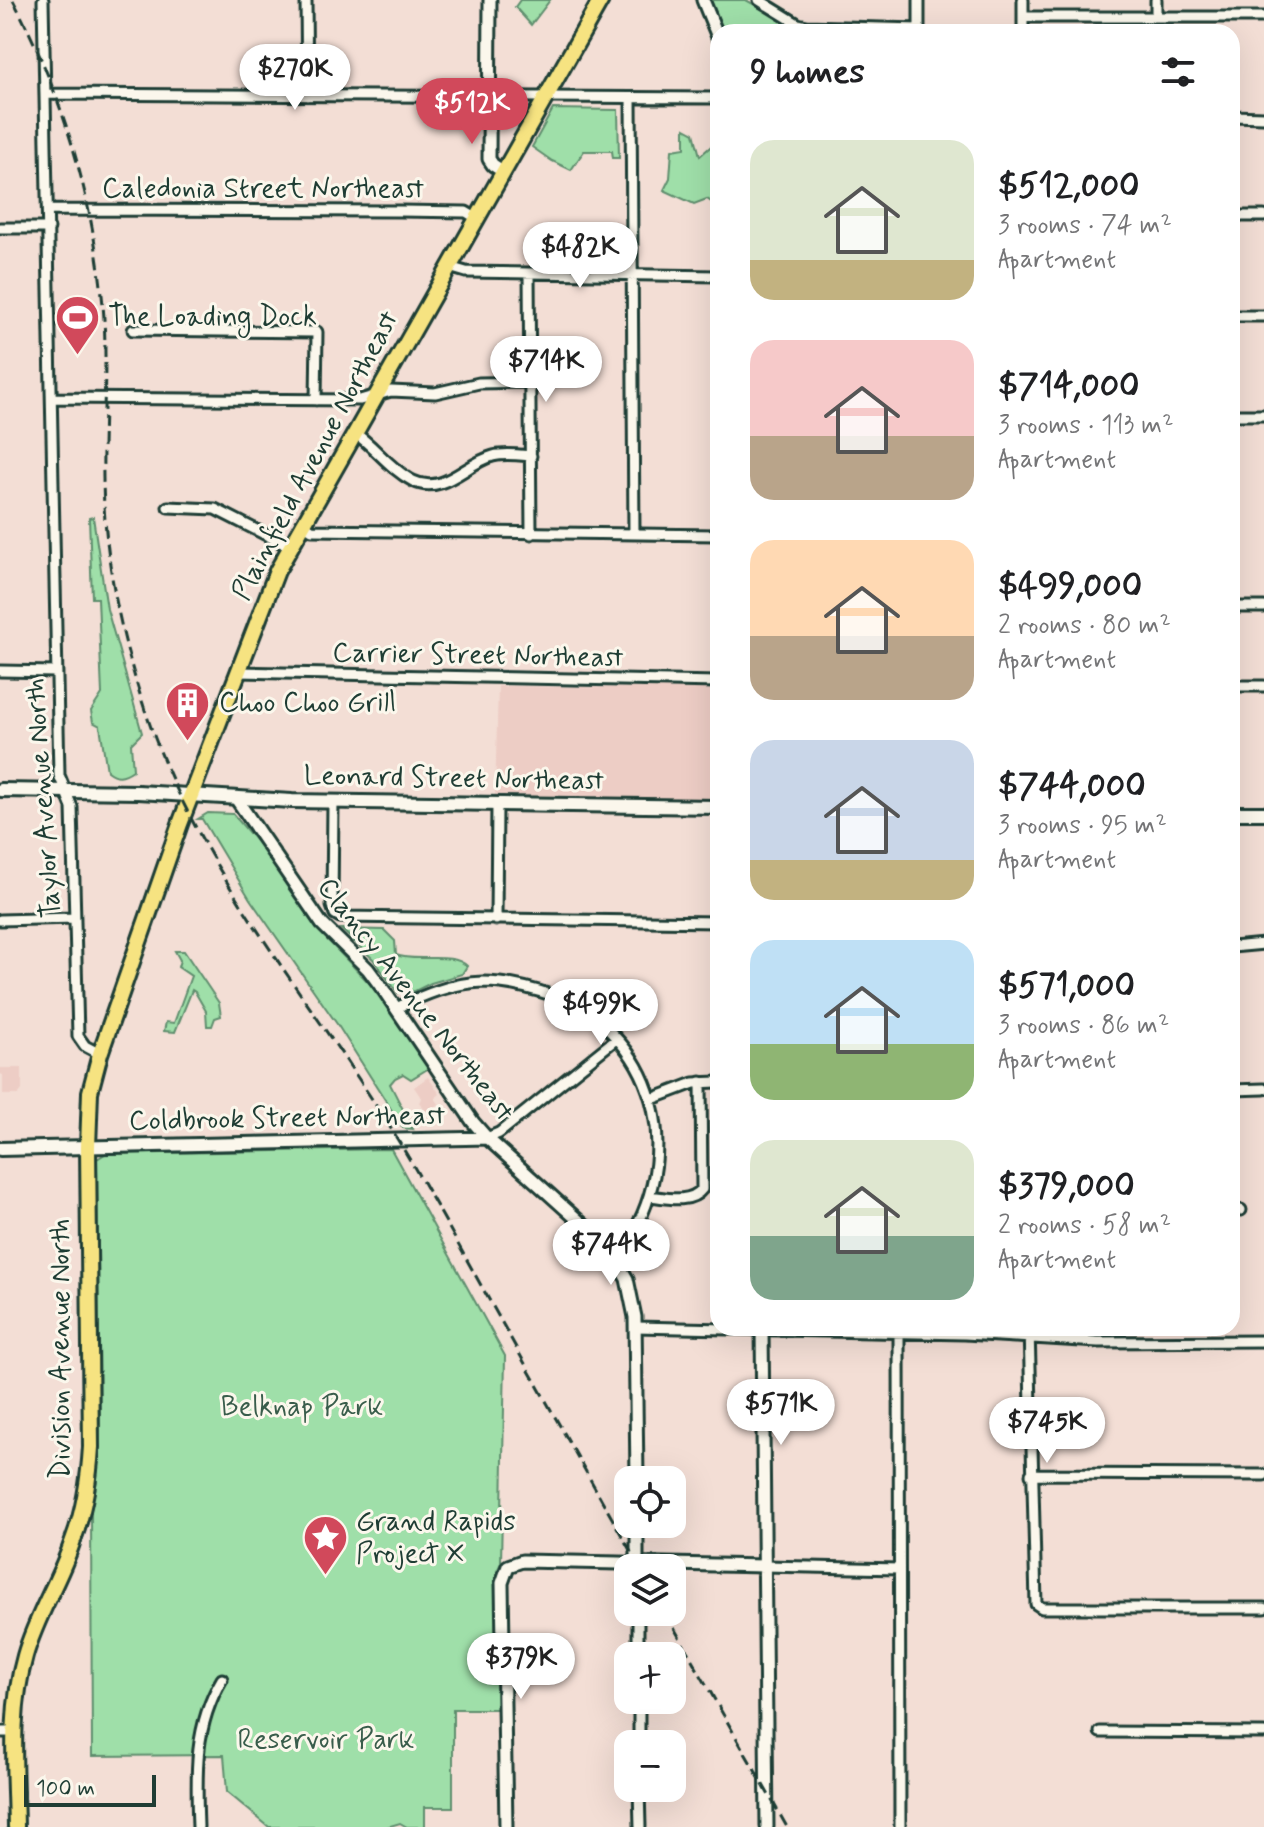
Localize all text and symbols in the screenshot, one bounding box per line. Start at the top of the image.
pin: $270K [239,44,351,112]
text: 9 homes [750,50,865,95]
icon: filters [1156,50,1200,94]
text: $270K [257,53,333,87]
pin: $512K [416,78,528,146]
text: $512K [434,87,510,121]
text: $512,000 [998,164,1140,209]
street label: Caledonia Street Northeast [102,171,425,208]
icon: home [814,172,910,268]
text: 3 rooms · 74 m² [998,209,1172,243]
pin: $482K [524,222,636,290]
text: $482K [541,231,619,265]
text: Apartment [998,243,1116,277]
sports icon: The Loading Dock [53,293,101,356]
place label: The Loading Dock [108,299,317,338]
street label: Plainfield Avenue Northeast [224,304,408,607]
pin: $714K [490,336,602,404]
text: $714K [508,345,584,379]
text: $714,000 [998,364,1140,409]
icon: home [814,372,910,468]
text: 3 rooms · 113 m² [998,409,1174,443]
text: Apartment [998,443,1116,477]
text: $499,000 [998,564,1142,609]
icon: home [814,572,910,668]
text: 2 rooms · 80 m² [998,609,1171,643]
street label: Carrier Street Northeast [332,635,625,677]
text: Apartment [998,643,1116,677]
street label: Taylor Avenue North [17,677,71,919]
building icon: Choo Choo Grill [164,679,212,742]
place label: Choo Choo Grill [219,685,396,722]
street label: Leonard Street Northeast [304,758,605,800]
text: $744,000 [998,764,1146,809]
icon: home [814,772,910,868]
text: 3 rooms · 95 m² [998,809,1167,843]
text: Apartment [998,843,1116,877]
street label: Clancy Avenue Northeast [308,870,522,1130]
text: $571,000 [998,964,1135,1009]
icon: home [814,972,910,1068]
pin: $499K [545,979,657,1047]
text: $499K [562,988,640,1022]
text: 3 rooms · 86 m² [998,1009,1169,1043]
text: Apartment [998,1043,1116,1077]
street label: Coldbrook Street Northeast [129,1098,446,1140]
text: $379,000 [998,1164,1135,1209]
icon: home [814,1172,910,1268]
text: 2 rooms · 58 m² [998,1209,1171,1243]
street label: Division Avenue North [43,1219,80,1479]
pin: $744K [555,1219,667,1287]
text: $744K [571,1228,651,1262]
text: Apartment [998,1243,1116,1277]
pin: $571K [725,1379,837,1447]
text: $571K [745,1388,817,1422]
park label: Belknap Park [221,1389,383,1426]
pin: $745K [991,1397,1103,1465]
text: $745K [1007,1406,1087,1440]
map controls [614,1466,686,1802]
button: locate [614,1466,686,1538]
place label: Grand Rapids Project X [356,1504,516,1573]
place icon: Grand Rapids Project X [301,1514,349,1577]
button: layers [614,1554,686,1626]
pin: $379K [465,1633,577,1701]
text: $379K [485,1642,557,1676]
button: + [614,1642,686,1714]
park label: Reservoir Park [237,1722,415,1759]
button: − [614,1730,686,1802]
scale bar [24,1771,156,1807]
text: 100 m [36,1775,95,1803]

